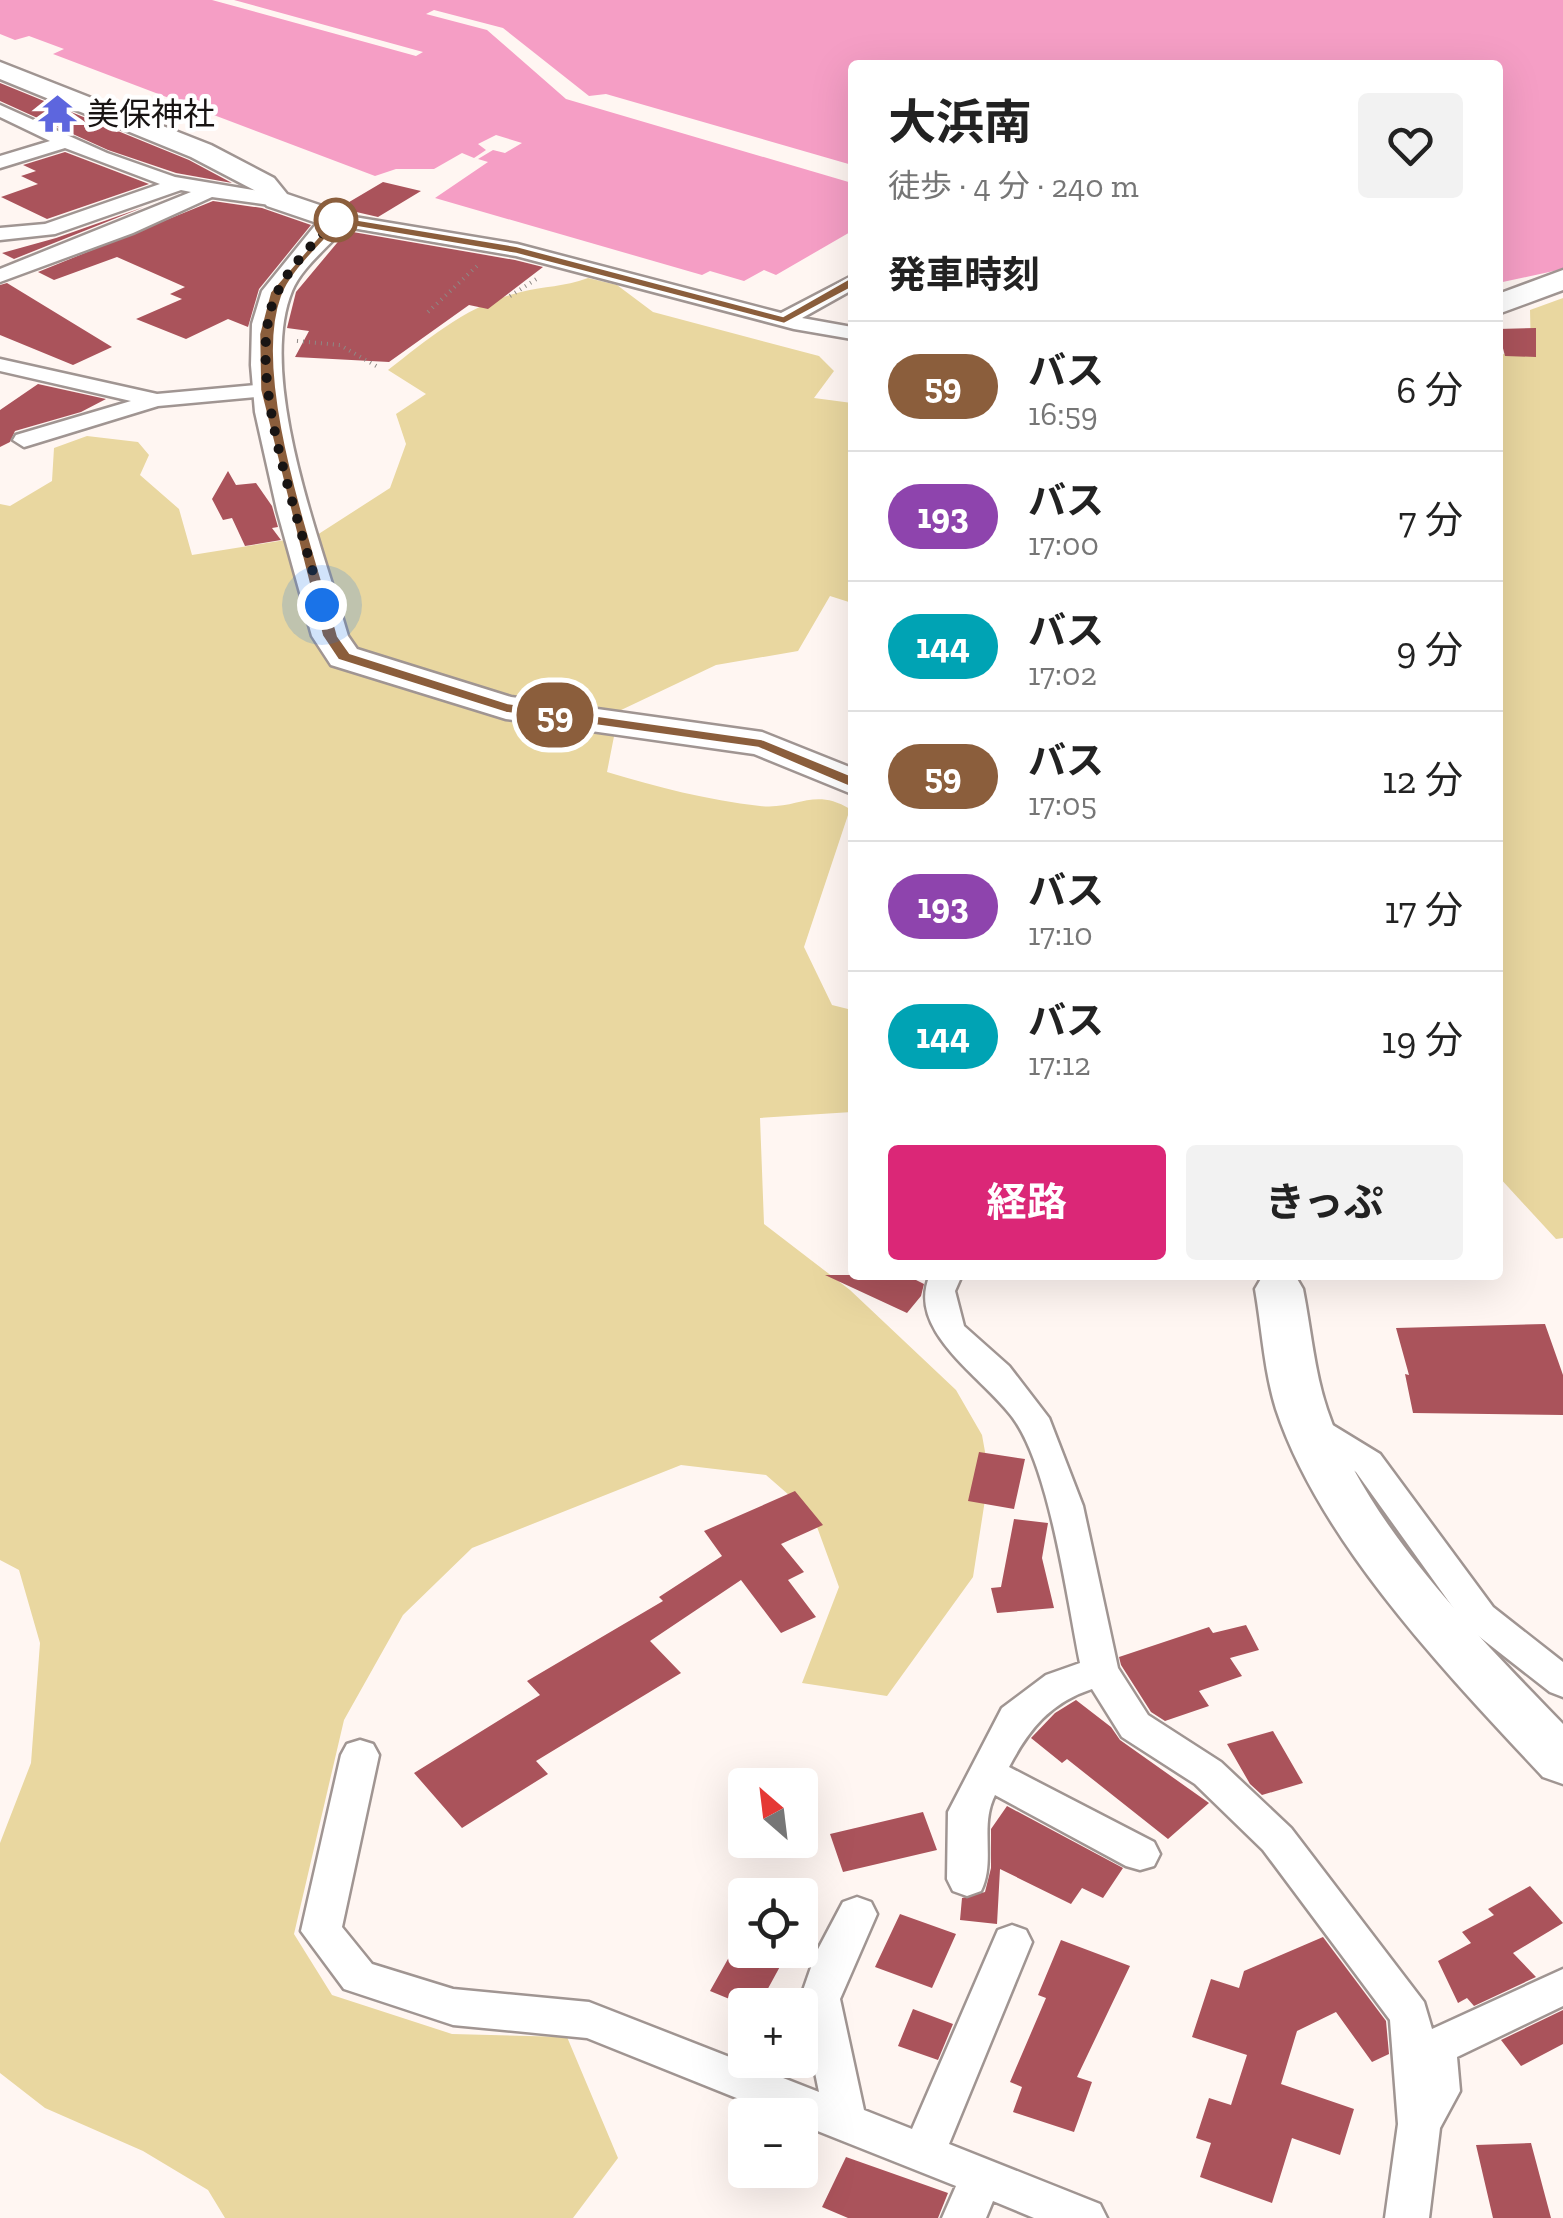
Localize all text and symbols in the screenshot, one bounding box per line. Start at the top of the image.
temple icon: 美保神社 [36,93,78,135]
button: heart [1358,93,1463,198]
text: 大浜南 [888,94,1032,151]
place label: 美保神社 [87,95,215,133]
text: 徒歩 · 4 分 · 240 m [888,167,1139,205]
unlabelled marker [315,199,357,241]
text: 発車時刻 [888,252,1040,298]
text: バス [1028,348,1104,394]
text: 59 [925,365,962,407]
text: 6 分 [1396,367,1463,413]
text: 16:59 [1028,395,1098,433]
text: バス [1028,478,1104,524]
text: 193 [917,495,969,537]
text: 7 分 [1398,497,1463,543]
text: 17:00 [1028,525,1099,563]
your location [297,580,347,630]
text: バス [1028,608,1104,654]
text: 144 [916,625,970,667]
text: 9 分 [1396,627,1463,673]
text: 17:02 [1028,655,1097,693]
line badge: 59 [510,682,600,748]
text: 59 [537,694,574,736]
text: バス [1028,738,1104,784]
text: 59 [925,755,962,797]
text: 12 分 [1382,757,1463,803]
text: 17:05 [1028,785,1097,823]
text: バス [1028,868,1104,914]
text: 193 [917,885,969,927]
text: 17 分 [1384,887,1463,933]
text: 17:10 [1028,915,1093,953]
text: バス [1028,998,1104,1044]
text: 144 [916,1015,970,1057]
text: 19 分 [1382,1017,1463,1063]
text: 17:12 [1028,1045,1091,1083]
button: 経路 [888,1145,1166,1260]
button: きっぷ [1186,1145,1463,1260]
north arrow [728,1768,818,1858]
map controls [728,1768,818,2188]
button: locate [728,1878,818,1968]
button: + [728,1988,818,2078]
button: − [728,2098,818,2188]

